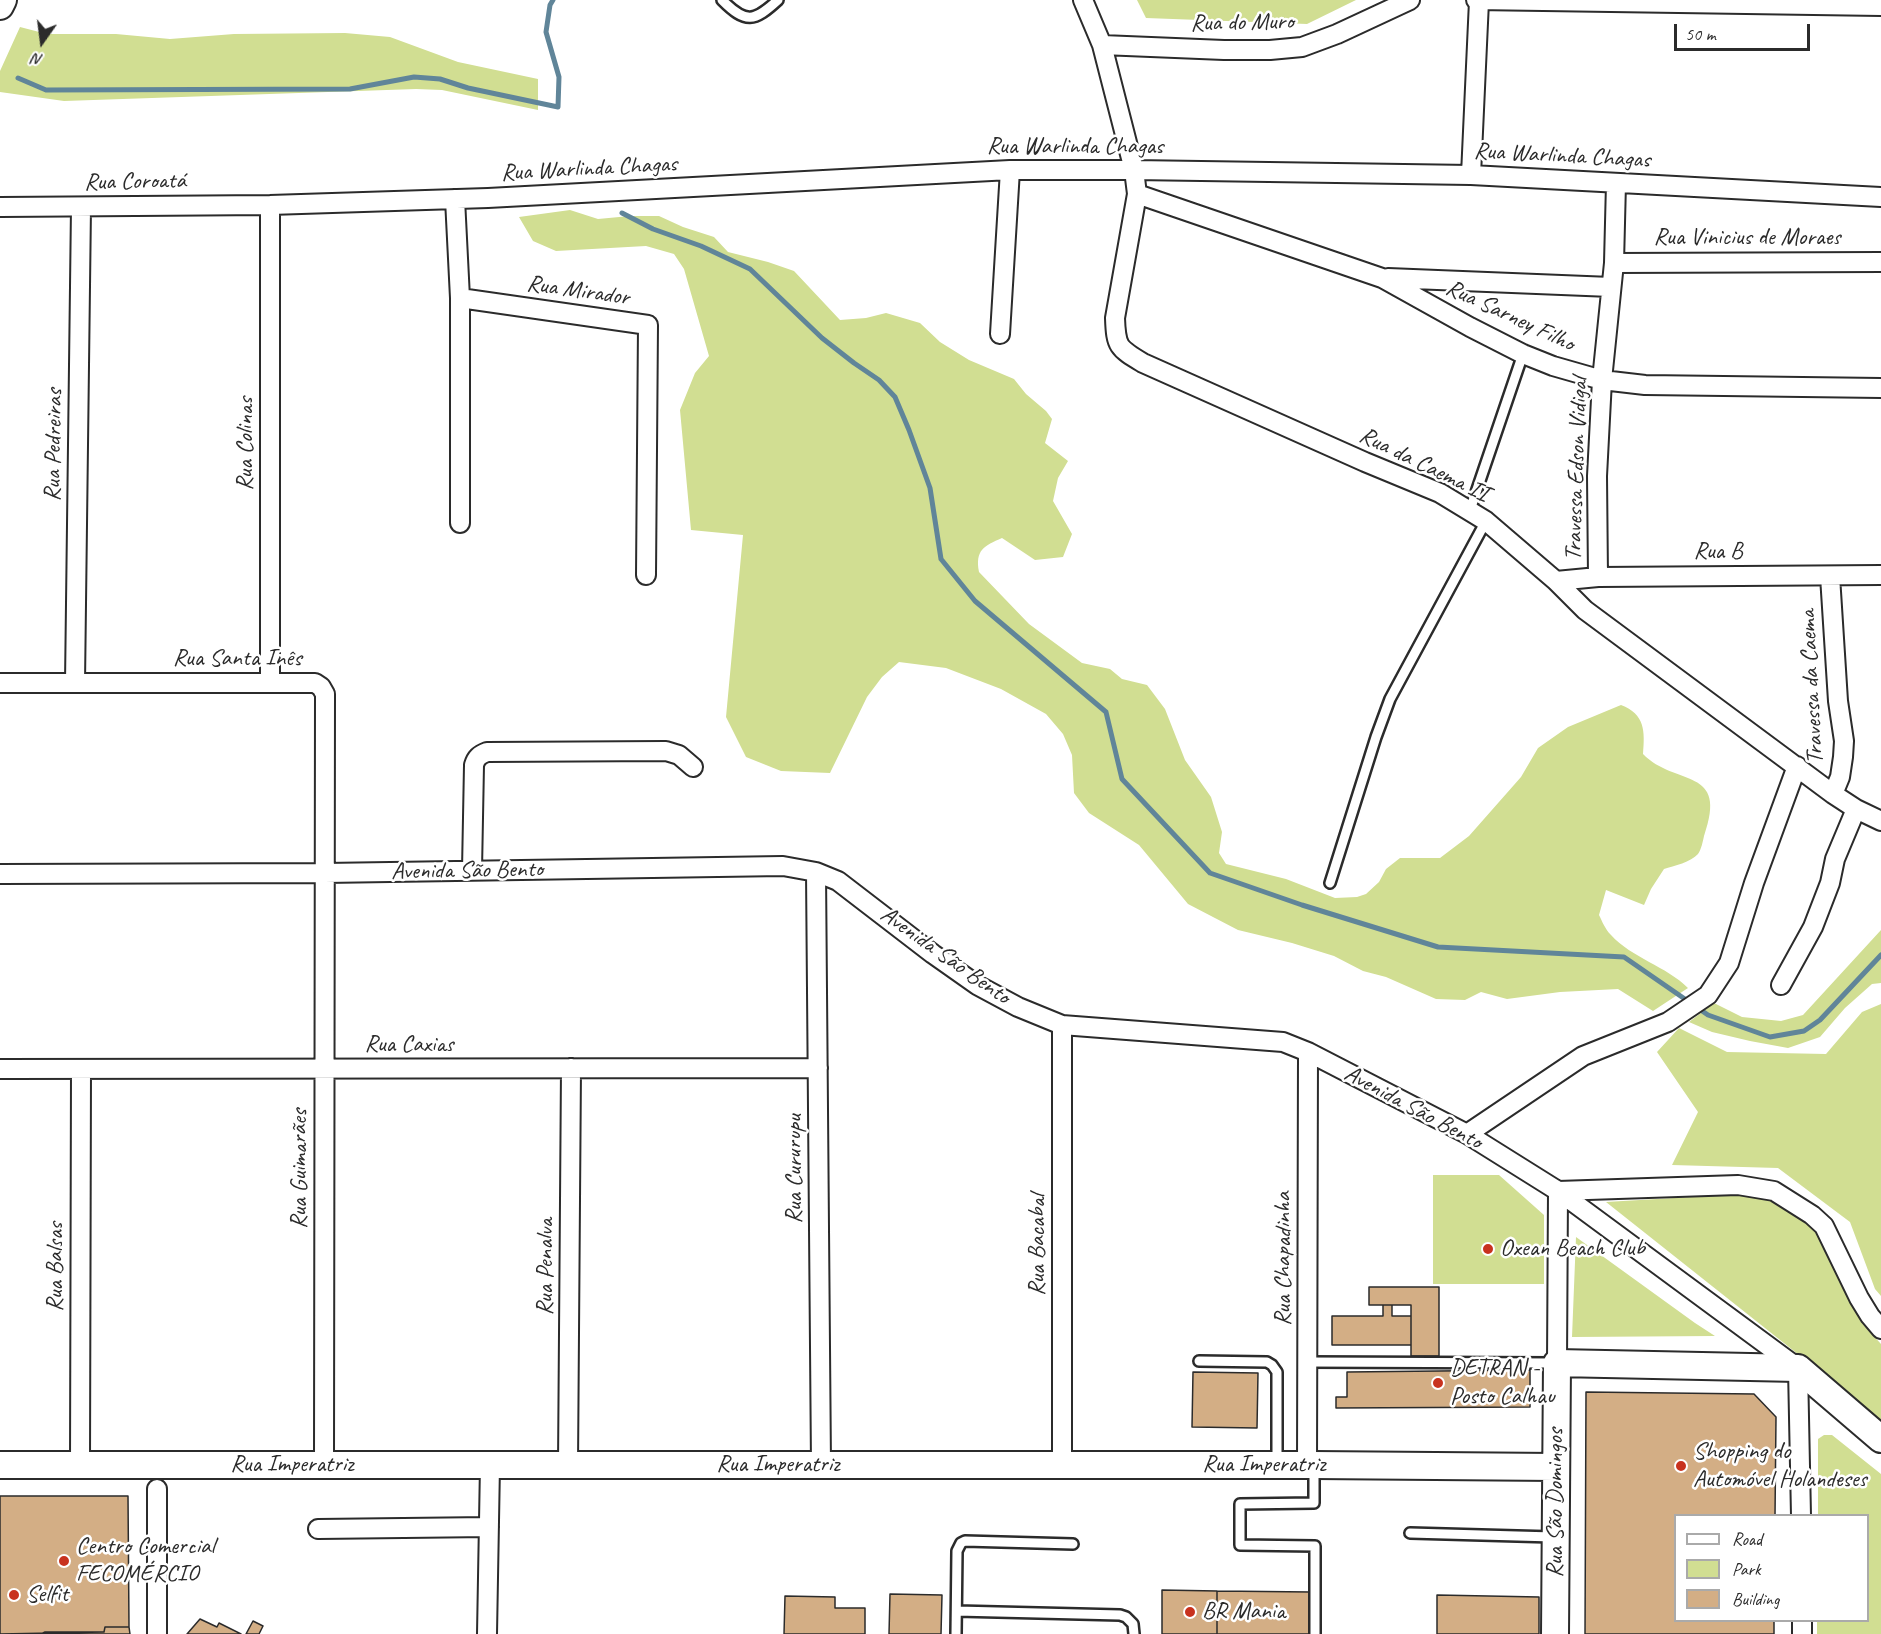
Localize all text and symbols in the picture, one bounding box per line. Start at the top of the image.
street label: Rua do Muro [1190,8,1294,38]
north arrow [12,12,72,72]
scale bar [1677,12,1814,50]
text: 50 m [1685,23,1716,45]
text: N [30,49,45,70]
street label: Rua Warlinda Chagas [987,133,1163,161]
street label: Rua Warlinda Chagas [1473,137,1651,175]
street label: Rua Warlinda Chagas [500,150,678,188]
street label: Rua Coroatá [84,167,186,197]
street label: Rua Vinicius de Moraes [1654,224,1840,252]
street label: Rua Mirador [525,270,631,312]
street label: Rua Sarney Filho [1441,274,1579,358]
street label: Travessa Edson Vidigal [1559,377,1595,561]
street label: Rua Pedreiras [39,388,69,502]
street label: Rua Colinas [232,397,260,491]
street label: Rua da Caema II [1355,421,1493,509]
street label: Rua B [1694,538,1742,566]
street label: Travessa da Caema [1794,609,1830,765]
street label: Rua Santa Inês [173,645,301,673]
street label: Avenida São Bento [391,855,543,887]
street label: Avenida São Bento [874,901,1016,1011]
street label: Rua Caxias [364,1031,454,1059]
street label: Avenida São Bento [1339,1060,1487,1156]
street label: Rua Guimarães [286,1109,314,1229]
street label: Rua Cururupu [781,1114,809,1224]
street label: Rua Chapadinha [1270,1192,1298,1326]
street label: Rua Bacabal [1024,1194,1052,1296]
street label: Rua Penalva [532,1218,560,1316]
street label: Rua Balsas [42,1222,70,1312]
place label: Oxean Beach Club [1500,1235,1645,1263]
marker: Oxean Beach Club [1481,1242,1495,1256]
place label: DETRAN - Posto Calhau [1450,1355,1555,1411]
marker: DETRAN - Posto Calhau [1431,1376,1445,1390]
street label: Rua São Domingos [1542,1428,1570,1578]
place label: Shopping do Automóvel Holandeses [1693,1438,1867,1494]
street label: Rua Imperatriz [230,1451,354,1479]
street label: Rua Imperatriz [716,1451,840,1479]
street label: Rua Imperatriz [1202,1451,1326,1479]
marker: Shopping do Automóvel Holandeses [1674,1459,1688,1473]
legend [1674,1514,1869,1622]
text: Road [1732,1528,1762,1550]
place label: Centro Comercial FECOMÉRCIO [76,1533,214,1589]
marker: Centro Comercial FECOMÉRCIO [57,1554,71,1568]
text: Park [1732,1558,1761,1580]
place label: Selfit [26,1581,68,1609]
marker: Selfit [7,1588,21,1602]
text: Building [1732,1588,1779,1610]
place label: BR Mania [1202,1598,1285,1626]
marker: BR Mania [1183,1605,1197,1619]

